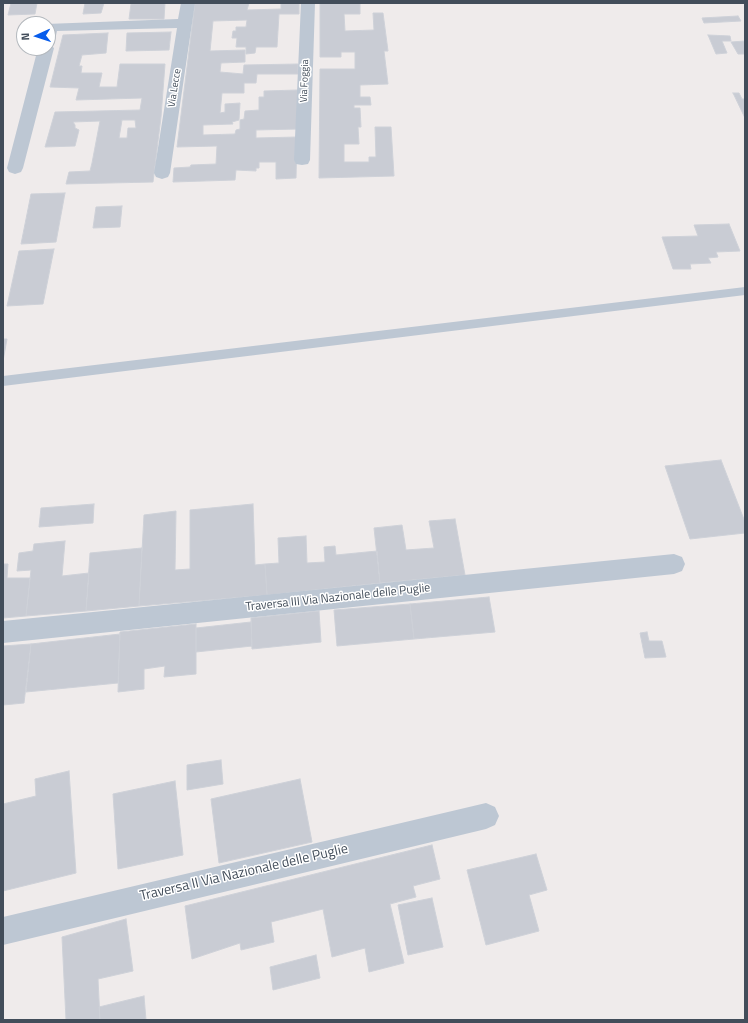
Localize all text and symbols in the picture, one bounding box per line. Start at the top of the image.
north arrow [16,16,56,56]
text: N [17,32,33,41]
street label: Via Foggia [298,59,312,103]
street label: Via Lecce [166,68,184,108]
street label: Traversa III Via Nazionale delle Puglie [245,581,431,615]
street label: Traversa II Via Nazionale delle Puglie [138,841,350,905]

